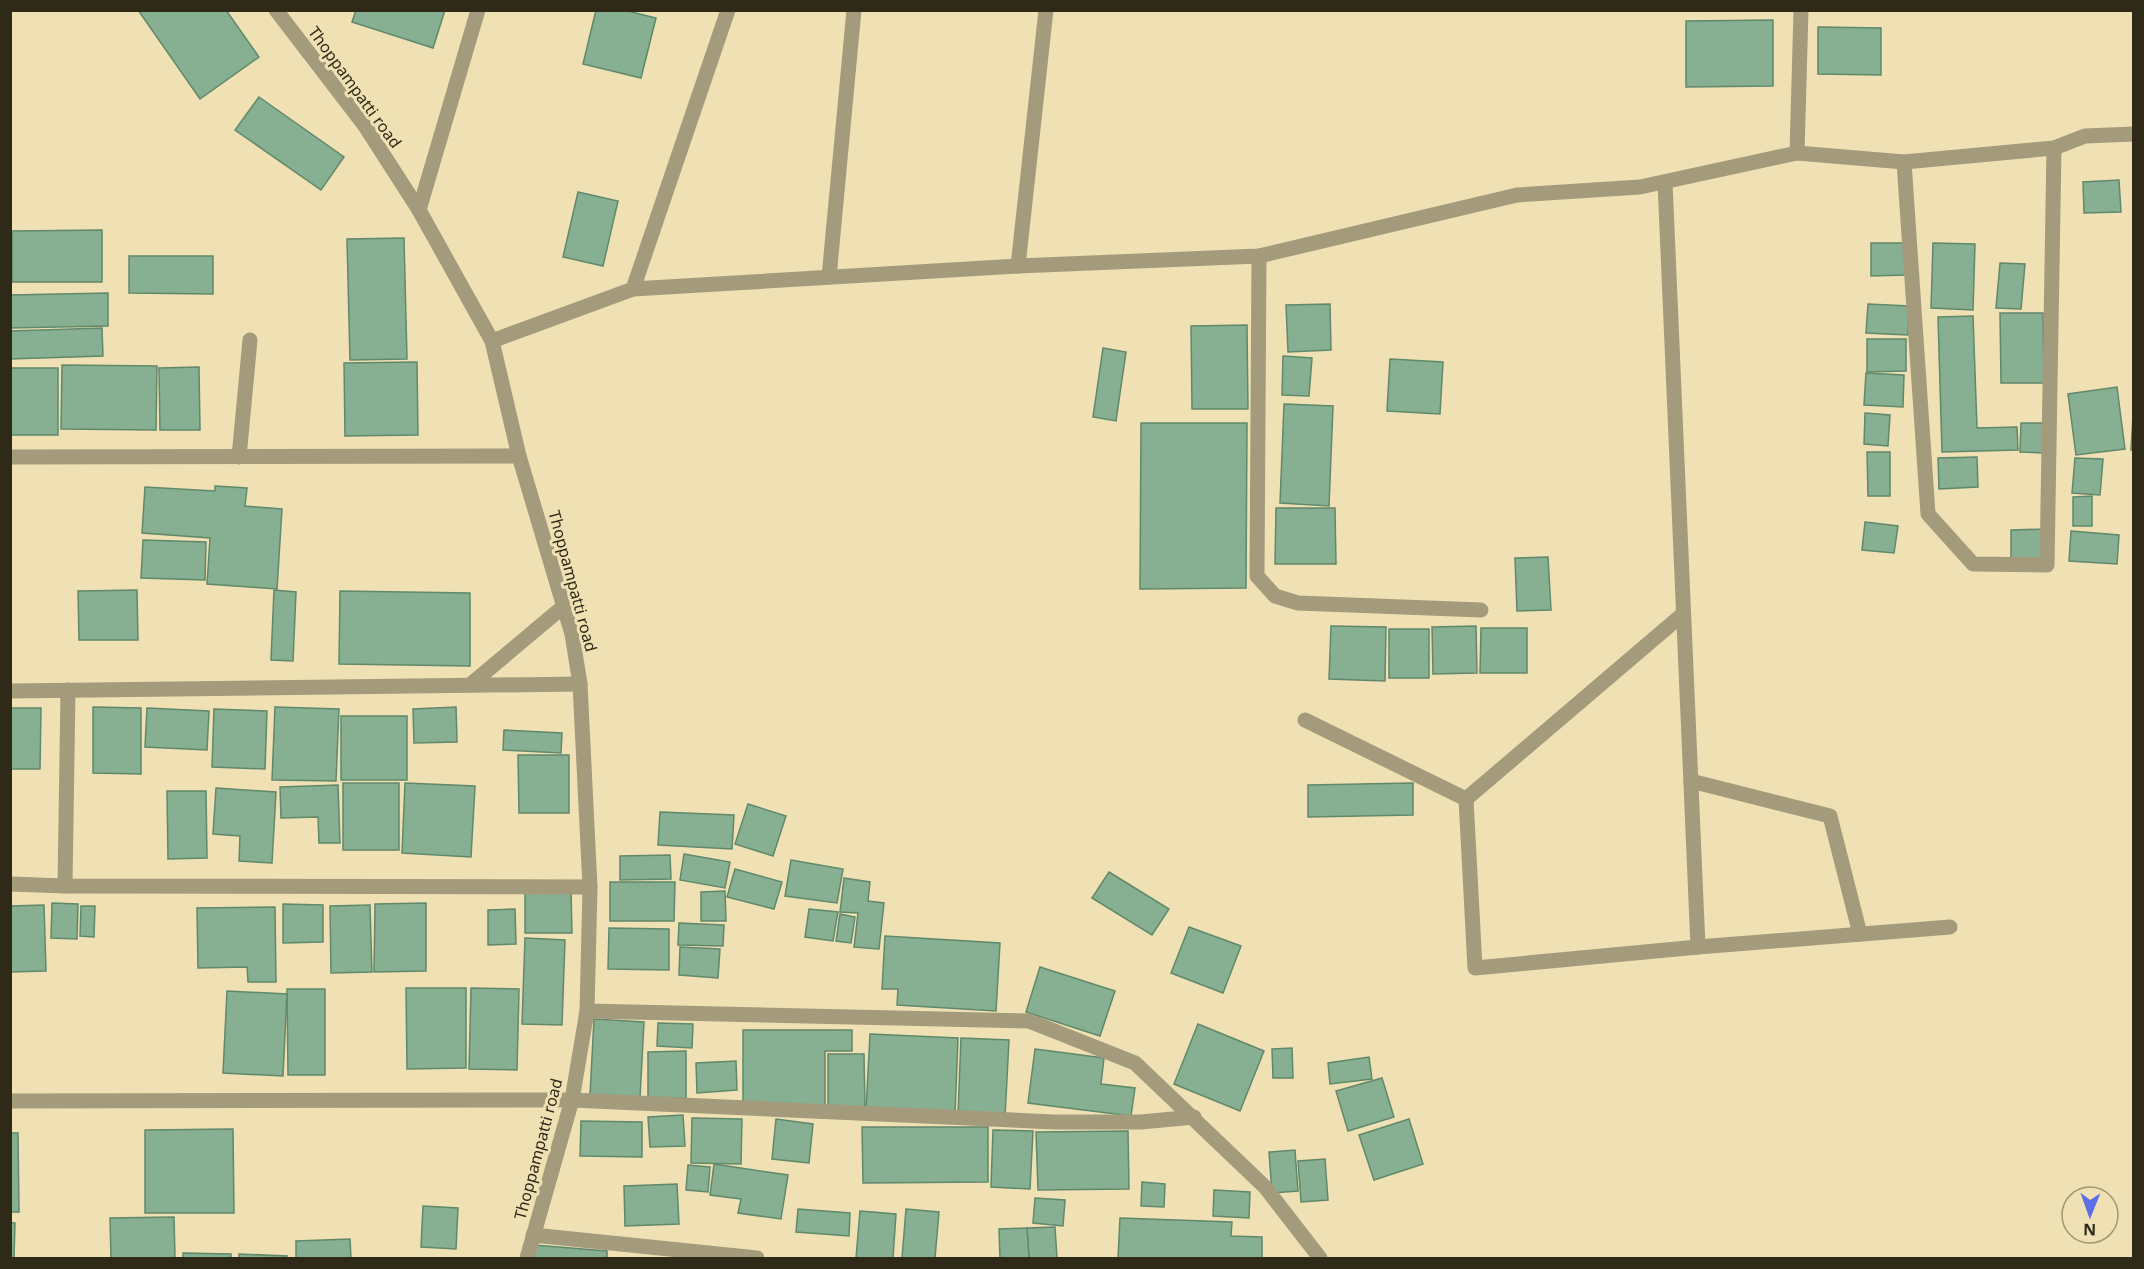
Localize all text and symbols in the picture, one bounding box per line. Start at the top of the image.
street label: Thoppampatti road [303,22,407,152]
street label: Thoppampatti road [544,508,602,654]
street label: Thoppampatti road [509,1076,567,1222]
north arrow [2060,1185,2120,1245]
text: N [2083,1219,2096,1241]

